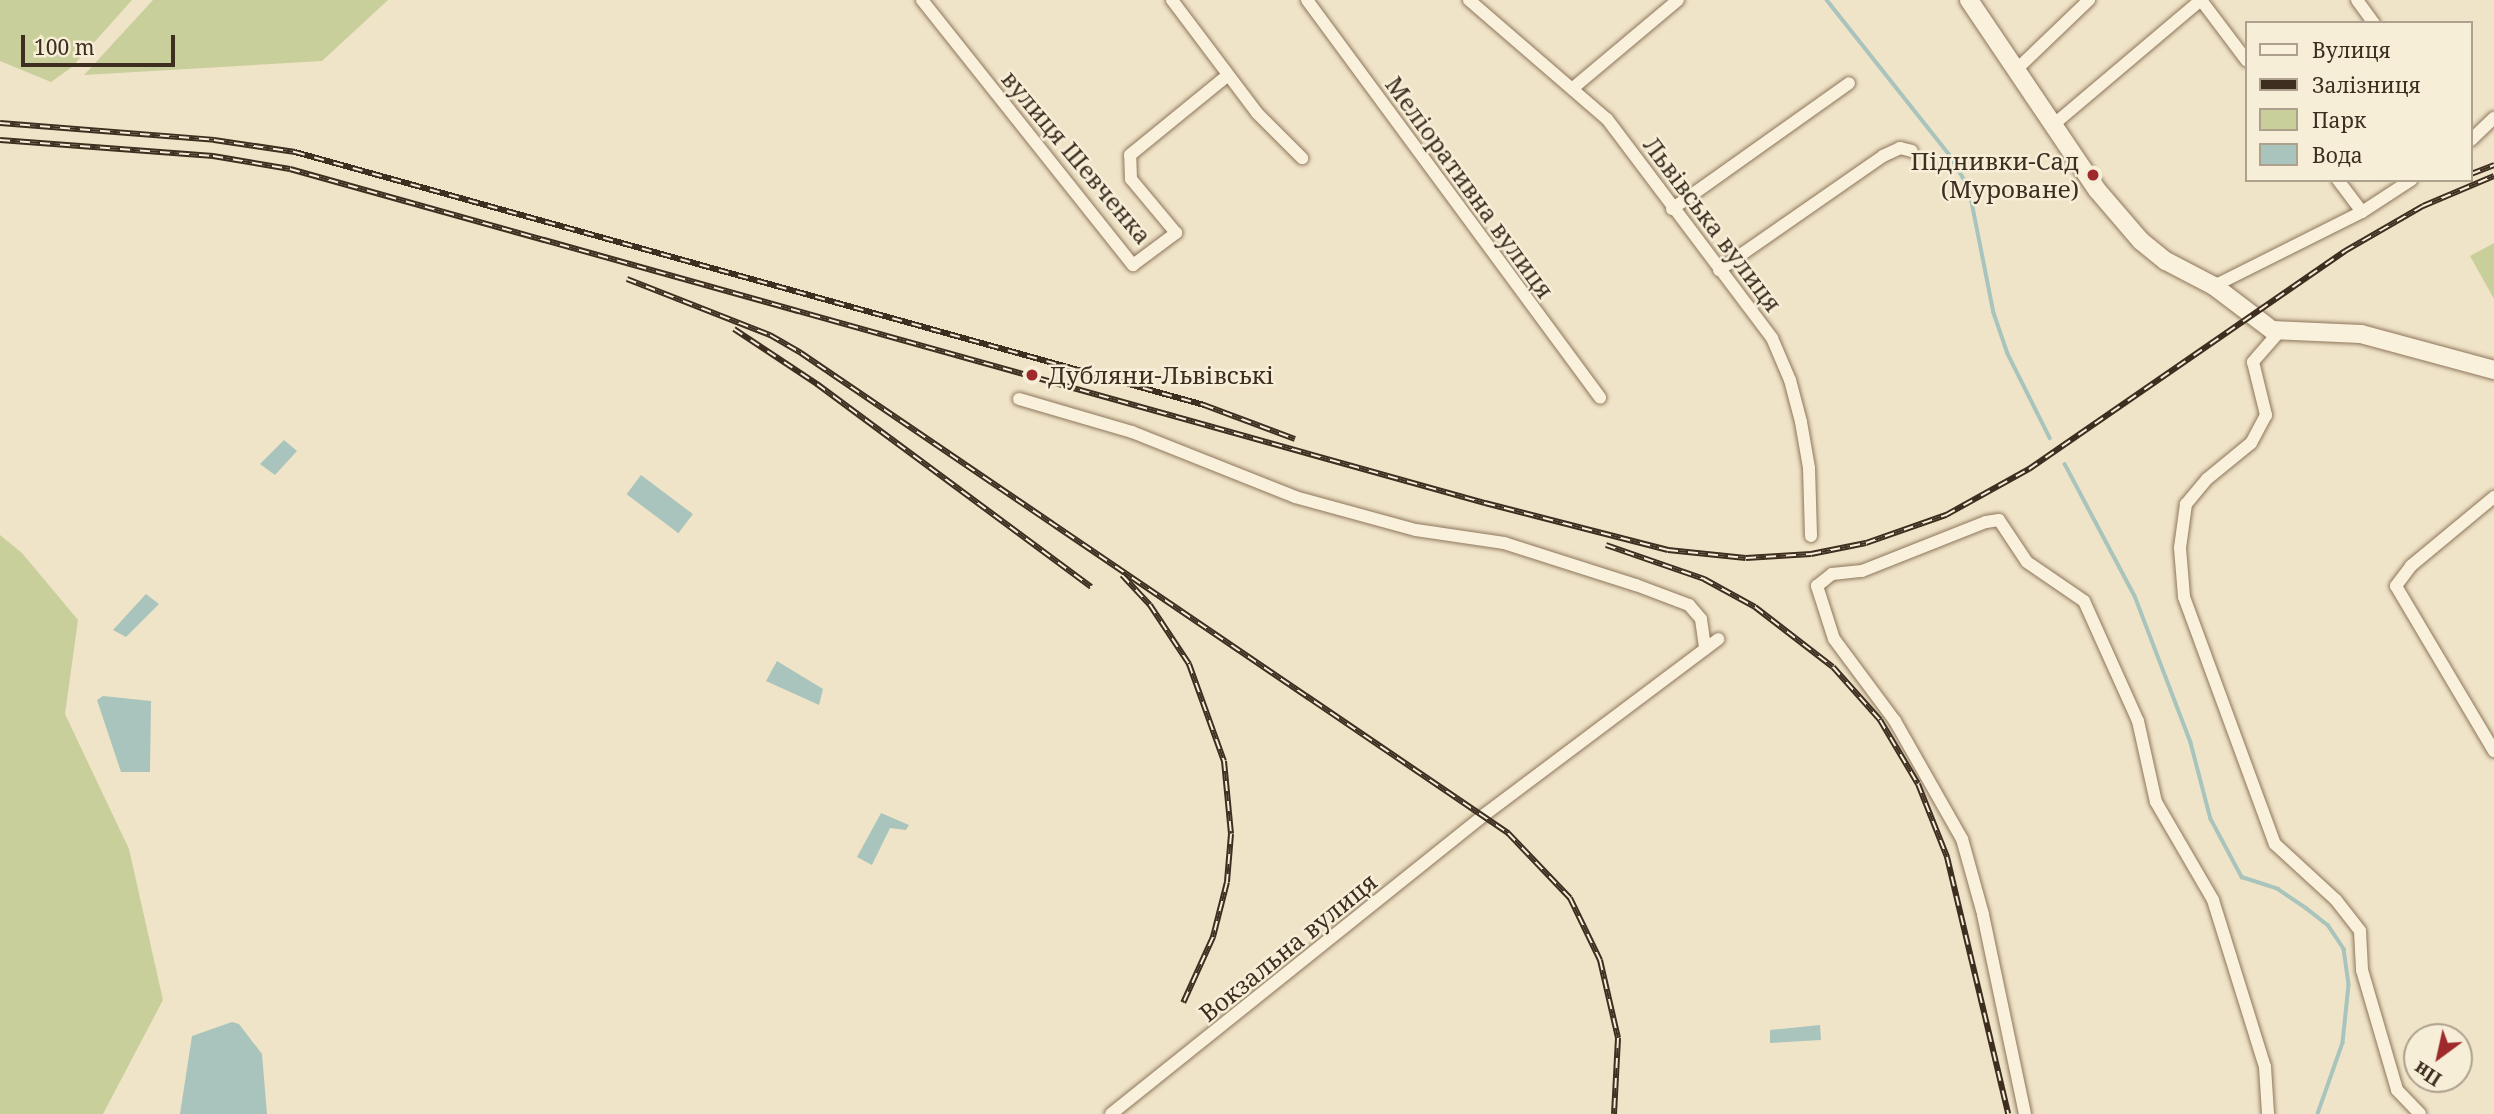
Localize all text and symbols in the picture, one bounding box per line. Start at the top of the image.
scale bar [24,21,178,65]
legend [2246,21,2473,182]
text: 100 m [34,33,95,61]
text: Вулиця [2312,36,2391,64]
street label: вулиця Шевченка [996,64,1158,250]
street label: Меліоративна вулиця [1380,70,1560,304]
text: Залізниця [2312,71,2421,99]
text: Парк [2312,106,2366,134]
street label: Львівська вулиця [1638,131,1788,317]
text: Вода [2312,141,2363,169]
place label: Піднивки-Сад (Муроване) [1910,147,2079,203]
marker: Піднивки-Сад (Муроване) [2085,167,2101,183]
place label: Дубляни-Львівські [1048,361,1274,389]
marker: Дубляни-Львівські [1022,365,1042,385]
street label: Вокзальна вулиця [1194,867,1382,1027]
north arrow [2403,1023,2473,1093]
text: Пн [2409,1055,2447,1092]

